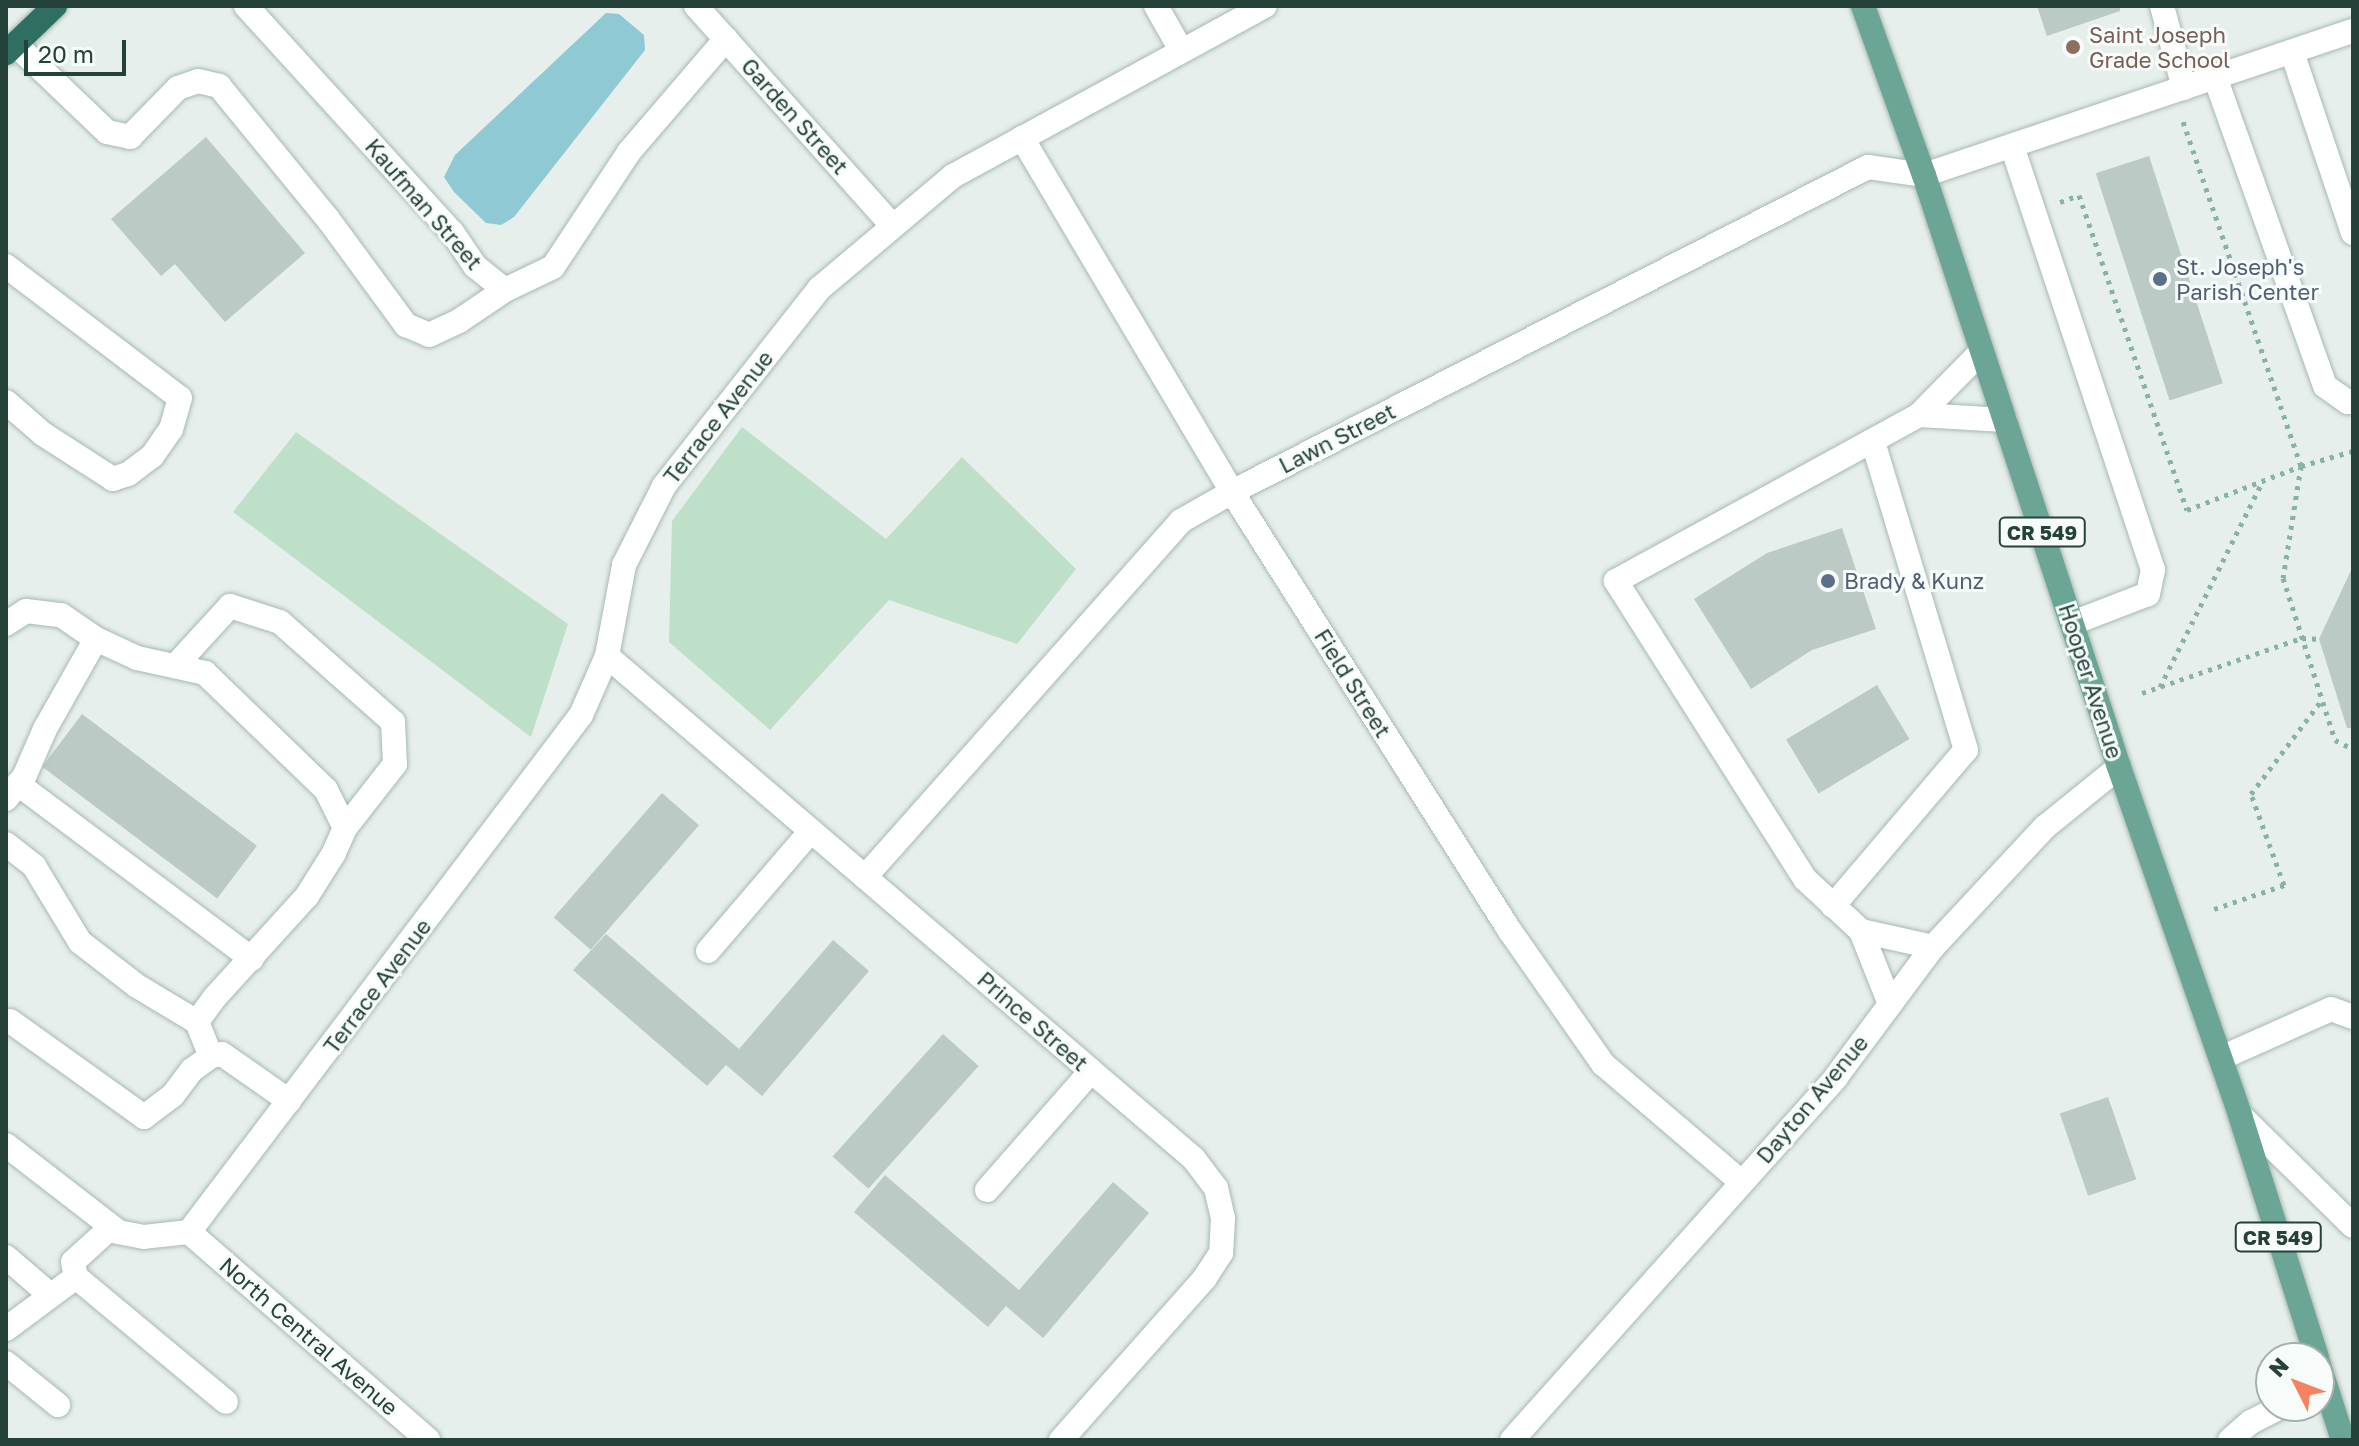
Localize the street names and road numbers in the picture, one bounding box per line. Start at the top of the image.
street label: Garden Street [736,53,854,179]
street label: Kaufman Street [360,133,488,275]
street label: Terrace Avenue [658,345,778,489]
street label: Lawn Street [1274,397,1400,479]
road number: CR 549 [1998,516,2086,548]
street label: Hooper Avenue [2054,600,2128,762]
street label: Field Street [1309,624,1397,742]
street label: Terrace Avenue [318,913,436,1059]
street label: Prince Street [972,966,1094,1076]
street label: Dayton Avenue [1751,1030,1873,1168]
road number: CR 549 [2234,1221,2322,1253]
street label: North Central Avenue [214,1251,404,1421]

